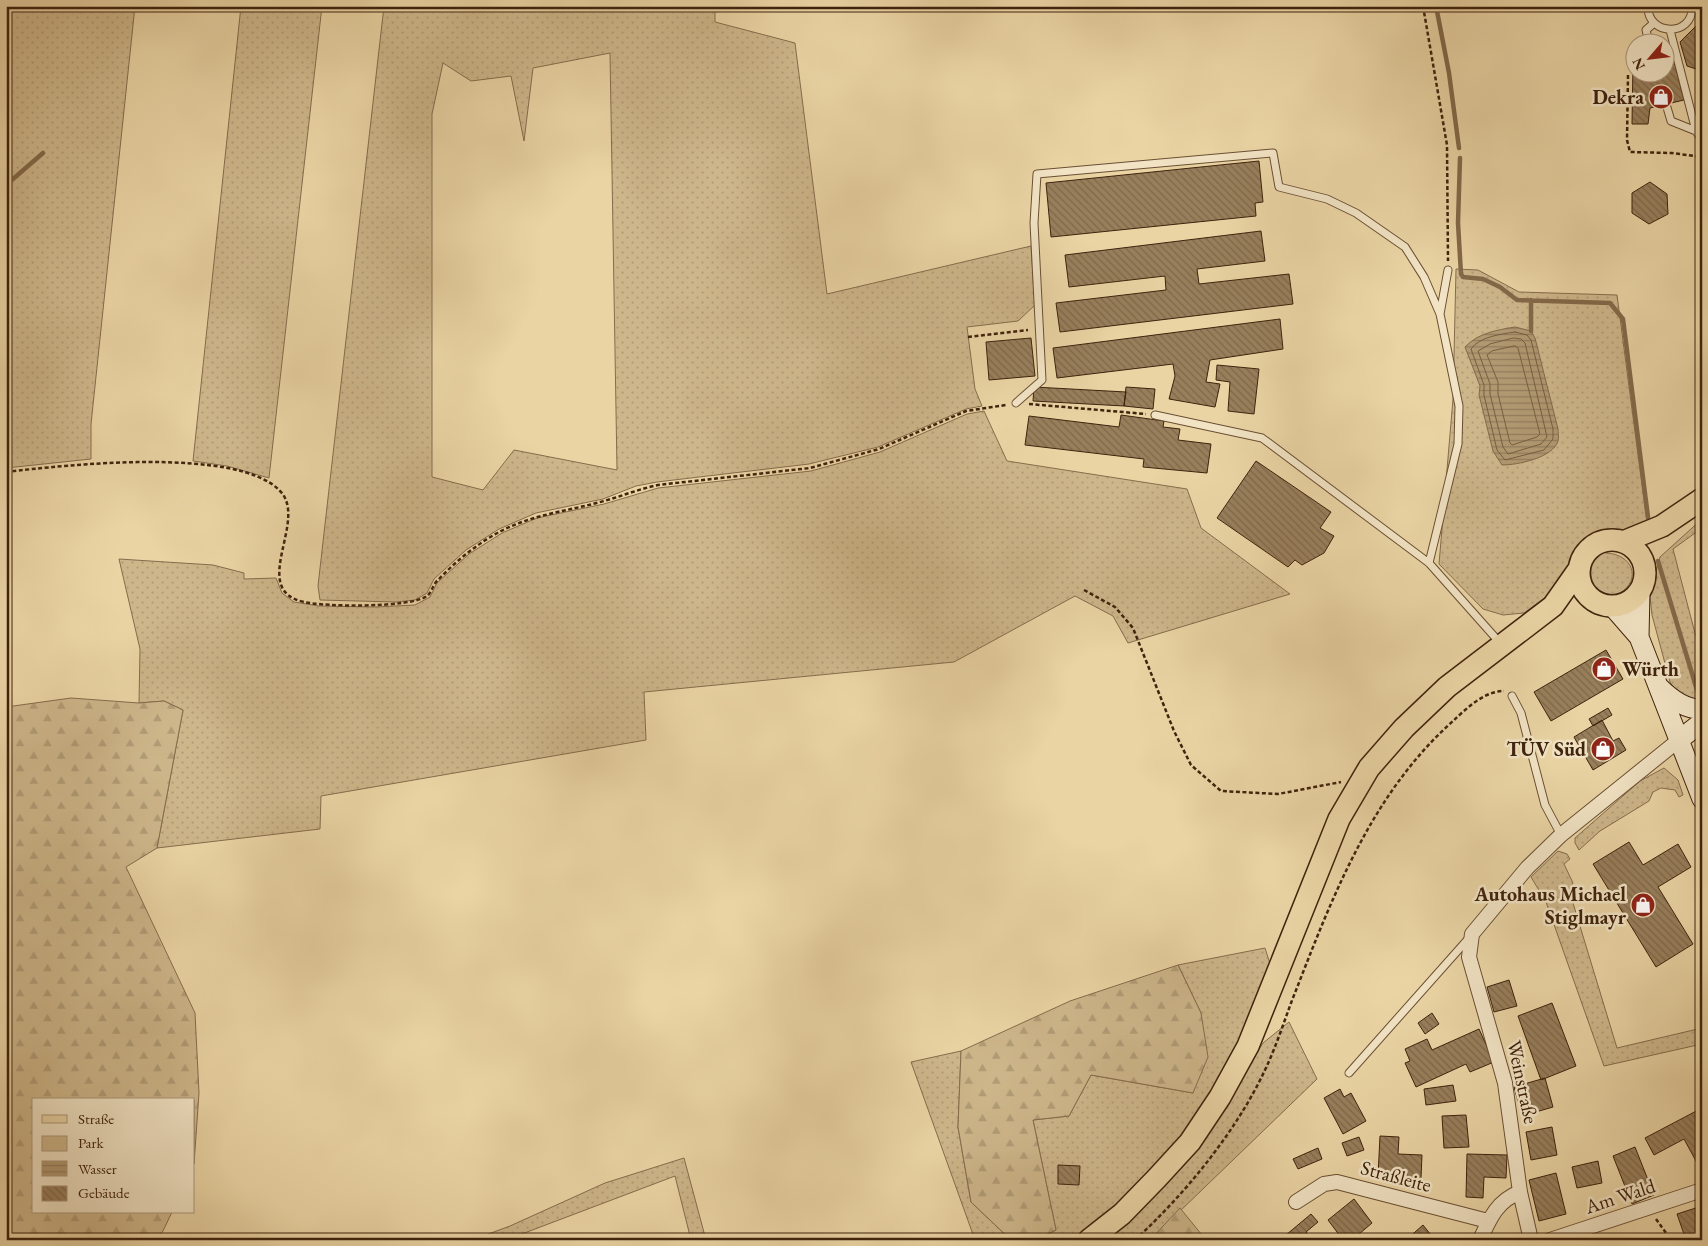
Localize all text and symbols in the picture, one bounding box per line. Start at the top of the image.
north arrow [1626,32,1676,82]
text: N [1628,54,1649,73]
place label: Dekra [1592,84,1644,110]
shop icon: Dekra [1648,84,1674,110]
shop icon: Würth [1591,656,1617,682]
place label: Würth [1622,656,1679,682]
place label: TÜV Süd [1506,736,1586,762]
shop icon: TÜV Süd [1590,736,1616,762]
place label: Autohaus Michael Stiglmayr [1473,881,1627,930]
shop icon: Autohaus Michael Stiglmayr [1630,892,1656,918]
street label: Weinstraße [1501,1038,1545,1126]
legend [32,1098,195,1214]
text: Straße [78,1109,114,1128]
text: Park [78,1133,105,1152]
street label: Straßleite [1358,1154,1434,1198]
text: Wasser [78,1159,117,1178]
street label: Am Wald [1580,1172,1659,1220]
text: Gebäude [78,1183,130,1202]

